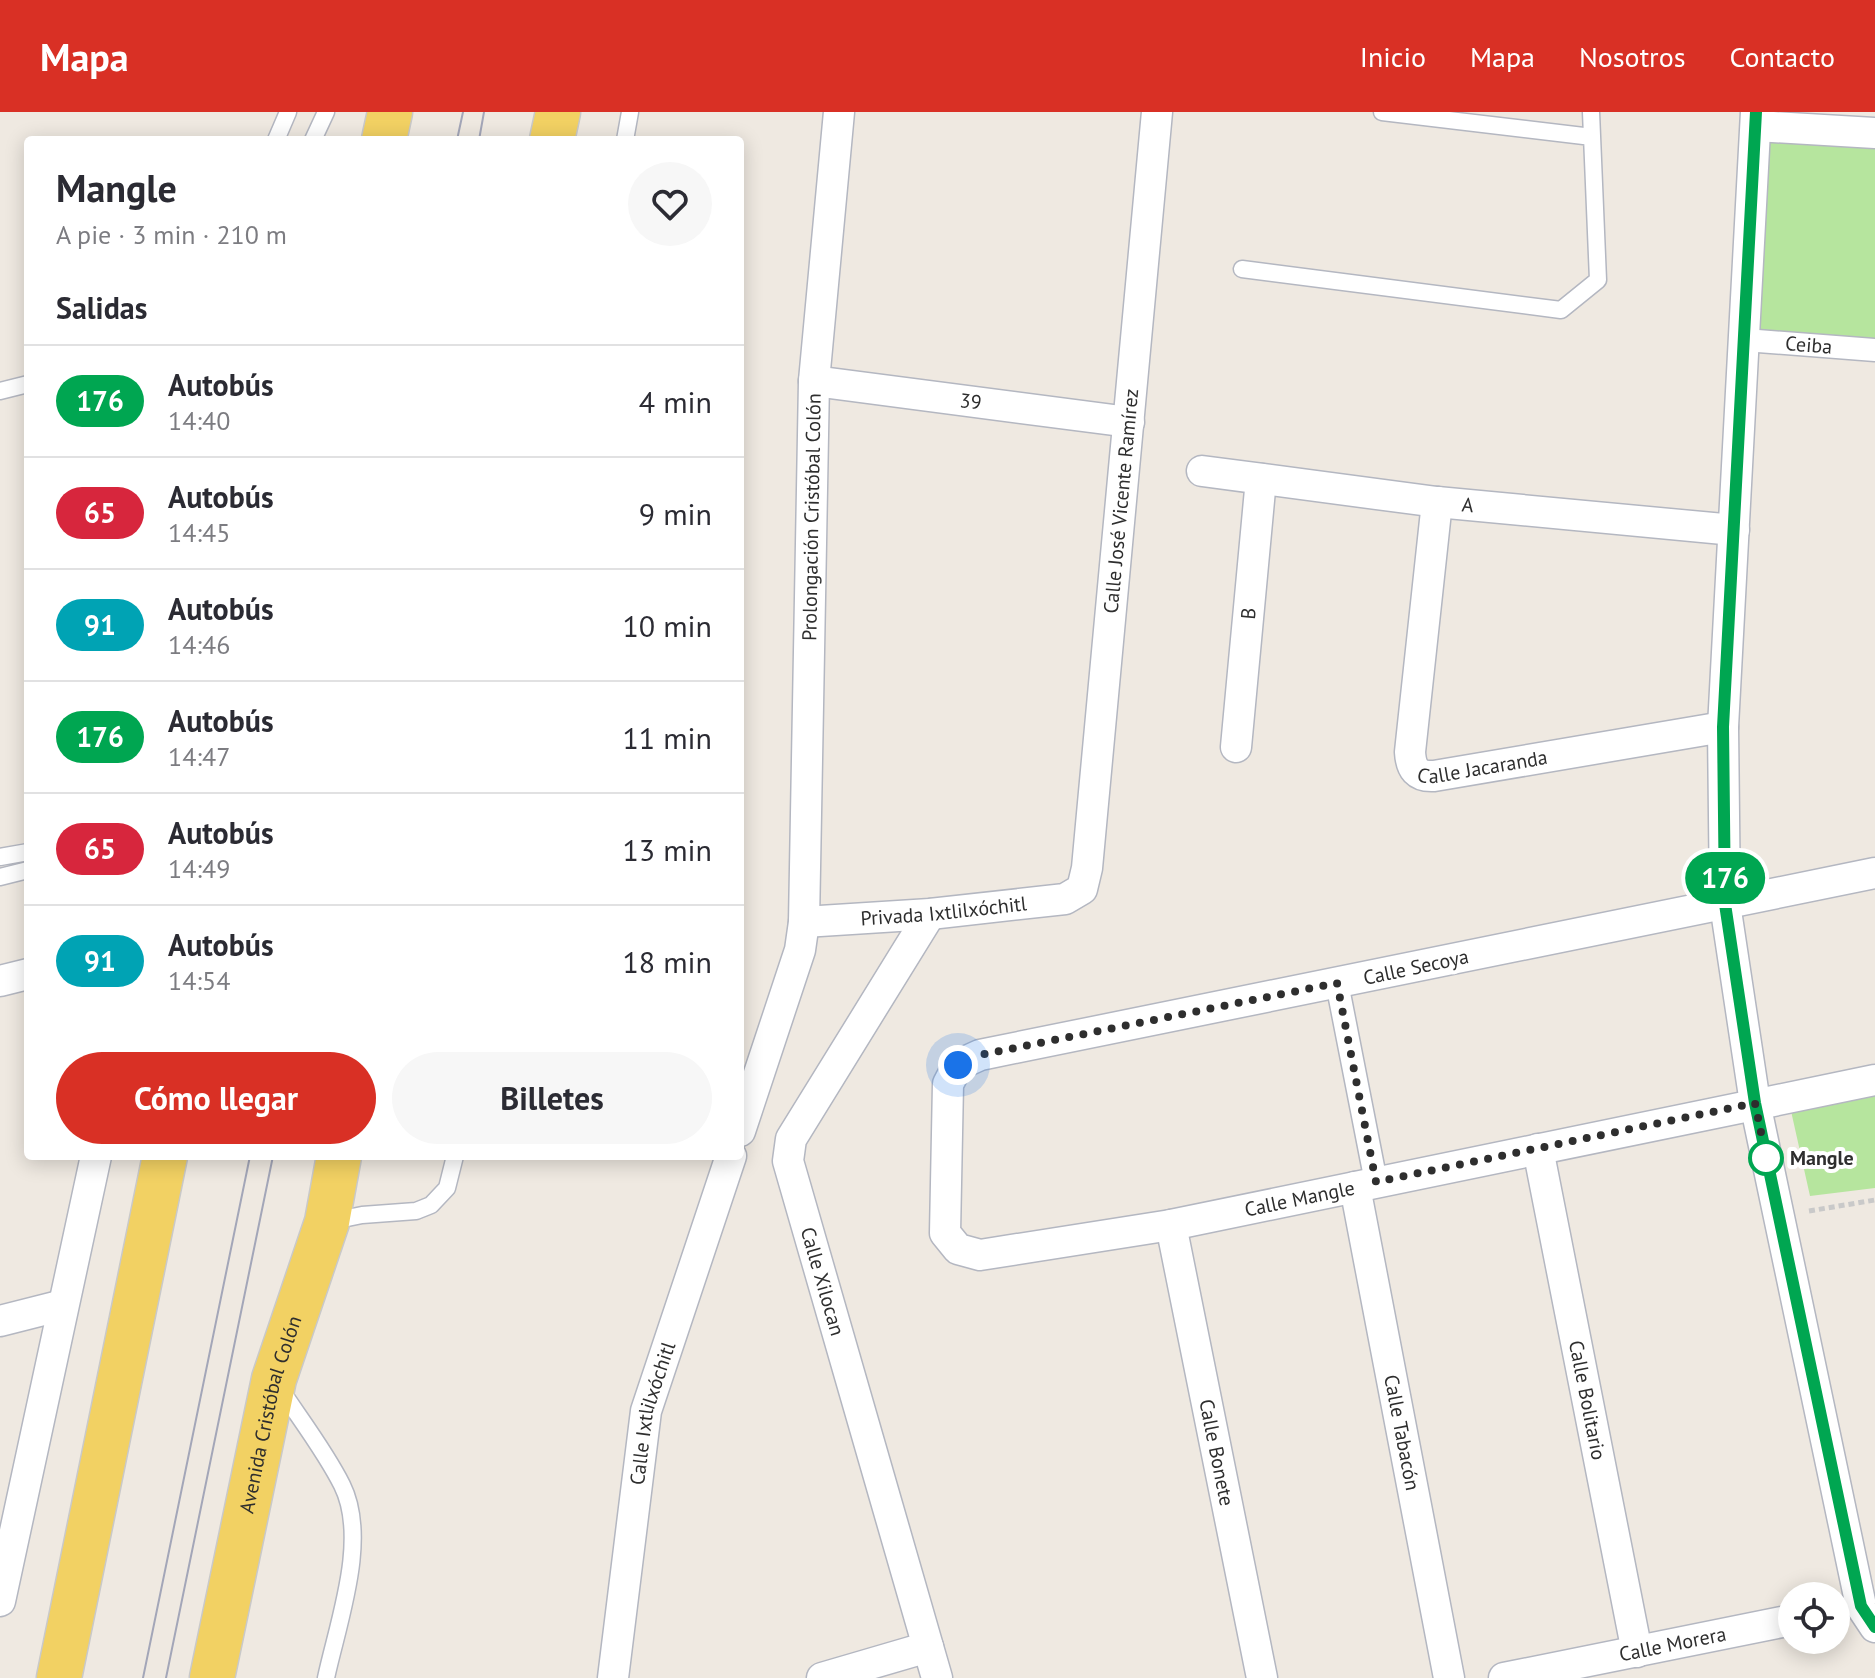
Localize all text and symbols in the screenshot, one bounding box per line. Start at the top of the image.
text: Mapa [40,32,129,81]
text: Inicio [1360,38,1426,75]
text: Mapa [1470,38,1535,75]
text: Nosotros [1579,38,1685,75]
text: Contacto [1729,38,1835,75]
button: heart [628,162,712,246]
text: Mangle [56,163,177,212]
text: A pie · 3 min · 210 m [56,218,287,251]
text: Salidas [56,288,147,327]
street label: Ceiba [1784,330,1833,360]
text: Autobús [168,365,274,404]
text: 176 [76,382,124,419]
text: 4 min [639,382,712,421]
street label: 39 [958,387,983,416]
street label: Calle José Vicente Ramírez [1098,387,1144,614]
street label: Prolongación Cristóbal Colón [796,393,827,641]
text: 14:40 [168,404,230,437]
text: Autobús [168,477,274,516]
street label: A [1461,491,1475,518]
text: 65 [84,494,116,531]
text: 9 min [639,494,712,533]
text: 14:45 [168,516,230,549]
text: Autobús [168,589,274,628]
text: 91 [84,606,116,643]
text: 10 min [622,606,712,645]
street label: B [1235,607,1262,621]
text: 14:46 [168,628,230,661]
text: Autobús [168,701,274,740]
text: 176 [76,718,124,755]
text: 11 min [622,718,712,757]
text: 14:47 [168,740,230,773]
street label: Calle Jacaranda [1414,744,1549,789]
text: Autobús [168,813,274,852]
text: 65 [84,830,116,867]
text: 13 min [622,830,712,869]
text: 14:49 [168,852,230,885]
line badge: 176 [1679,852,1771,904]
text: 176 [1701,859,1749,896]
street label: Privada Ixtlilxóchitl [860,890,1028,931]
text: Autobús [168,925,274,964]
text: 91 [84,942,116,979]
text: 18 min [622,942,712,981]
street label: Calle Secoya [1361,943,1471,991]
text: 14:54 [168,964,230,997]
your location [938,1045,978,1085]
button: Cómo llegar [56,1052,376,1144]
button: Billetes [392,1052,712,1144]
marker: Mangle [1749,1141,1783,1175]
place label: Mangle [1790,1145,1854,1171]
street label: Calle Mangle [1242,1175,1357,1223]
street label: Calle Xilocan [795,1224,851,1339]
street label: Avenida Cristóbal Colón [233,1312,307,1516]
street label: Calle Ixtlilxóchitl [624,1338,681,1486]
street label: Calle Bolitario [1563,1338,1612,1462]
street label: Calle Tabacón [1378,1372,1426,1493]
street label: Calle Bonete [1193,1397,1240,1508]
map controls [1778,1582,1850,1654]
button: locate [1778,1582,1850,1654]
street label: Calle Morera [1617,1621,1728,1667]

